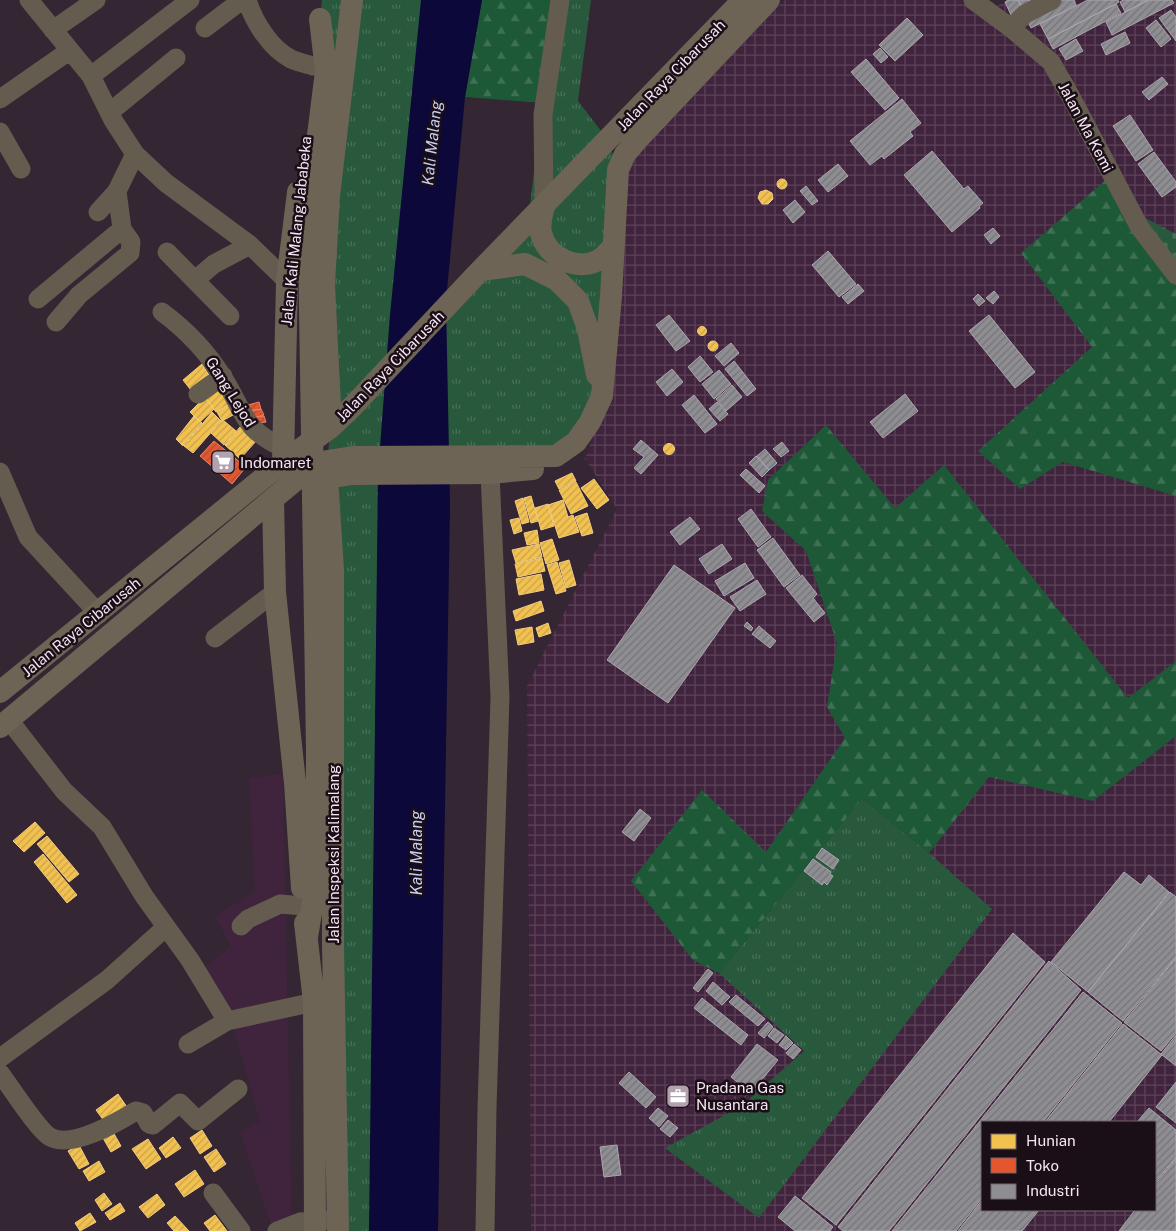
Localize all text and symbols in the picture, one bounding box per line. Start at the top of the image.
street label: Jalan Raya Cibarusah [614,16,728,134]
street label: Jalan Ma Kemi [1055,79,1117,175]
water label: Kali Malang [418,99,446,186]
street label: Jalan Kali Malang Jababeka [278,135,314,327]
street label: Jalan Raya Cibarusah [333,307,447,425]
street label: Gang Lejod [203,354,259,430]
supermarket icon: Indomaret [210,449,236,475]
place label: Indomaret [240,454,311,471]
street label: Jalan Raya Cibarusah [18,574,144,680]
street label: Jalan Inspeksi Kalimalang [325,765,342,943]
water label: Kali Malang [407,810,426,896]
place label: Pradana Gas Nusantara [696,1079,784,1113]
office icon: Pradana Gas Nusantara [665,1083,691,1109]
legend [981,1121,1156,1211]
text: Hunian [1026,1132,1076,1149]
text: Toko [1026,1157,1059,1174]
text: Industri [1026,1182,1079,1199]

